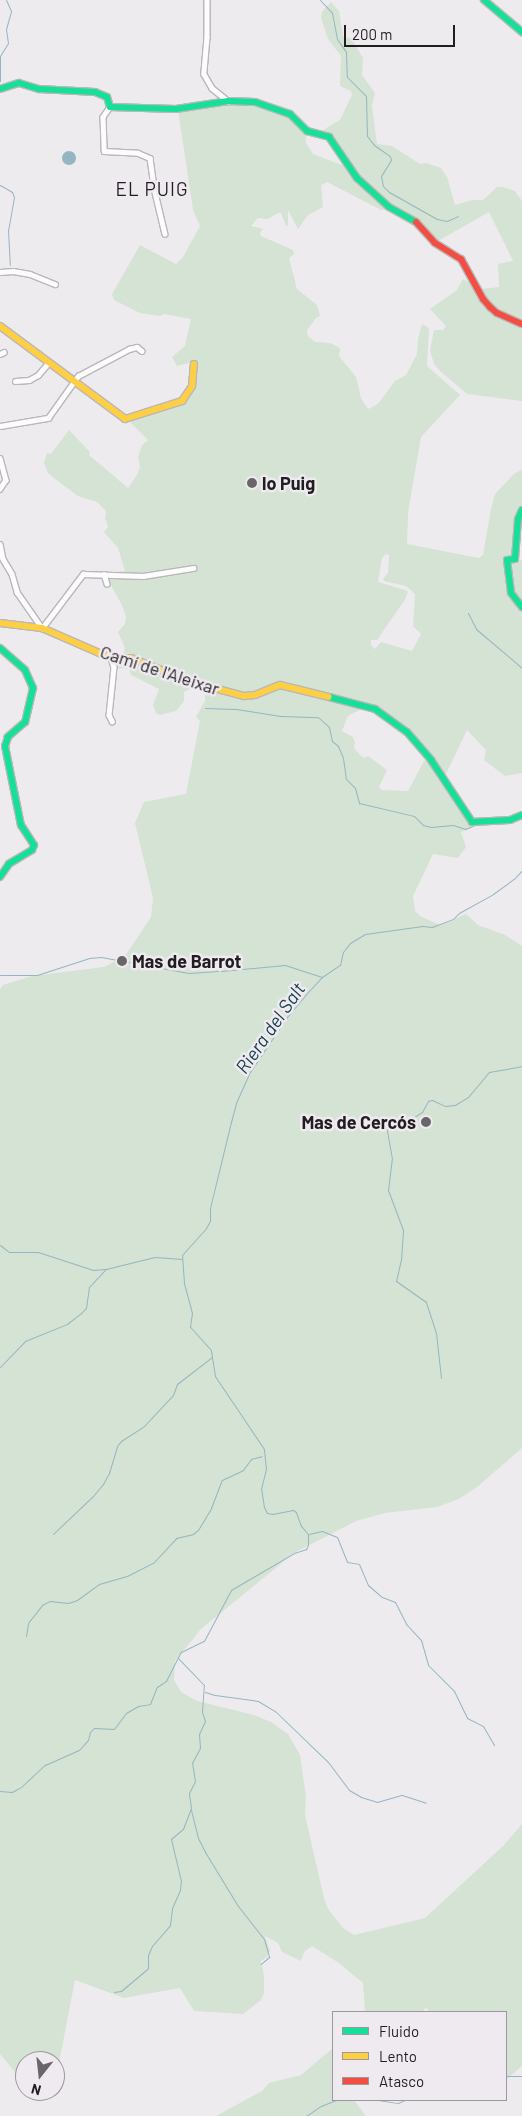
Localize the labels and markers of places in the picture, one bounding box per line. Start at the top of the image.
place label: lo Puig [262,472,315,494]
marker: lo Puig [246,477,258,489]
place label: Mas de Barrot [132,950,241,972]
marker: Mas de Barrot [116,955,128,967]
place label: Mas de Cercós [301,1111,416,1133]
marker: Mas de Cercós [420,1116,432,1128]

